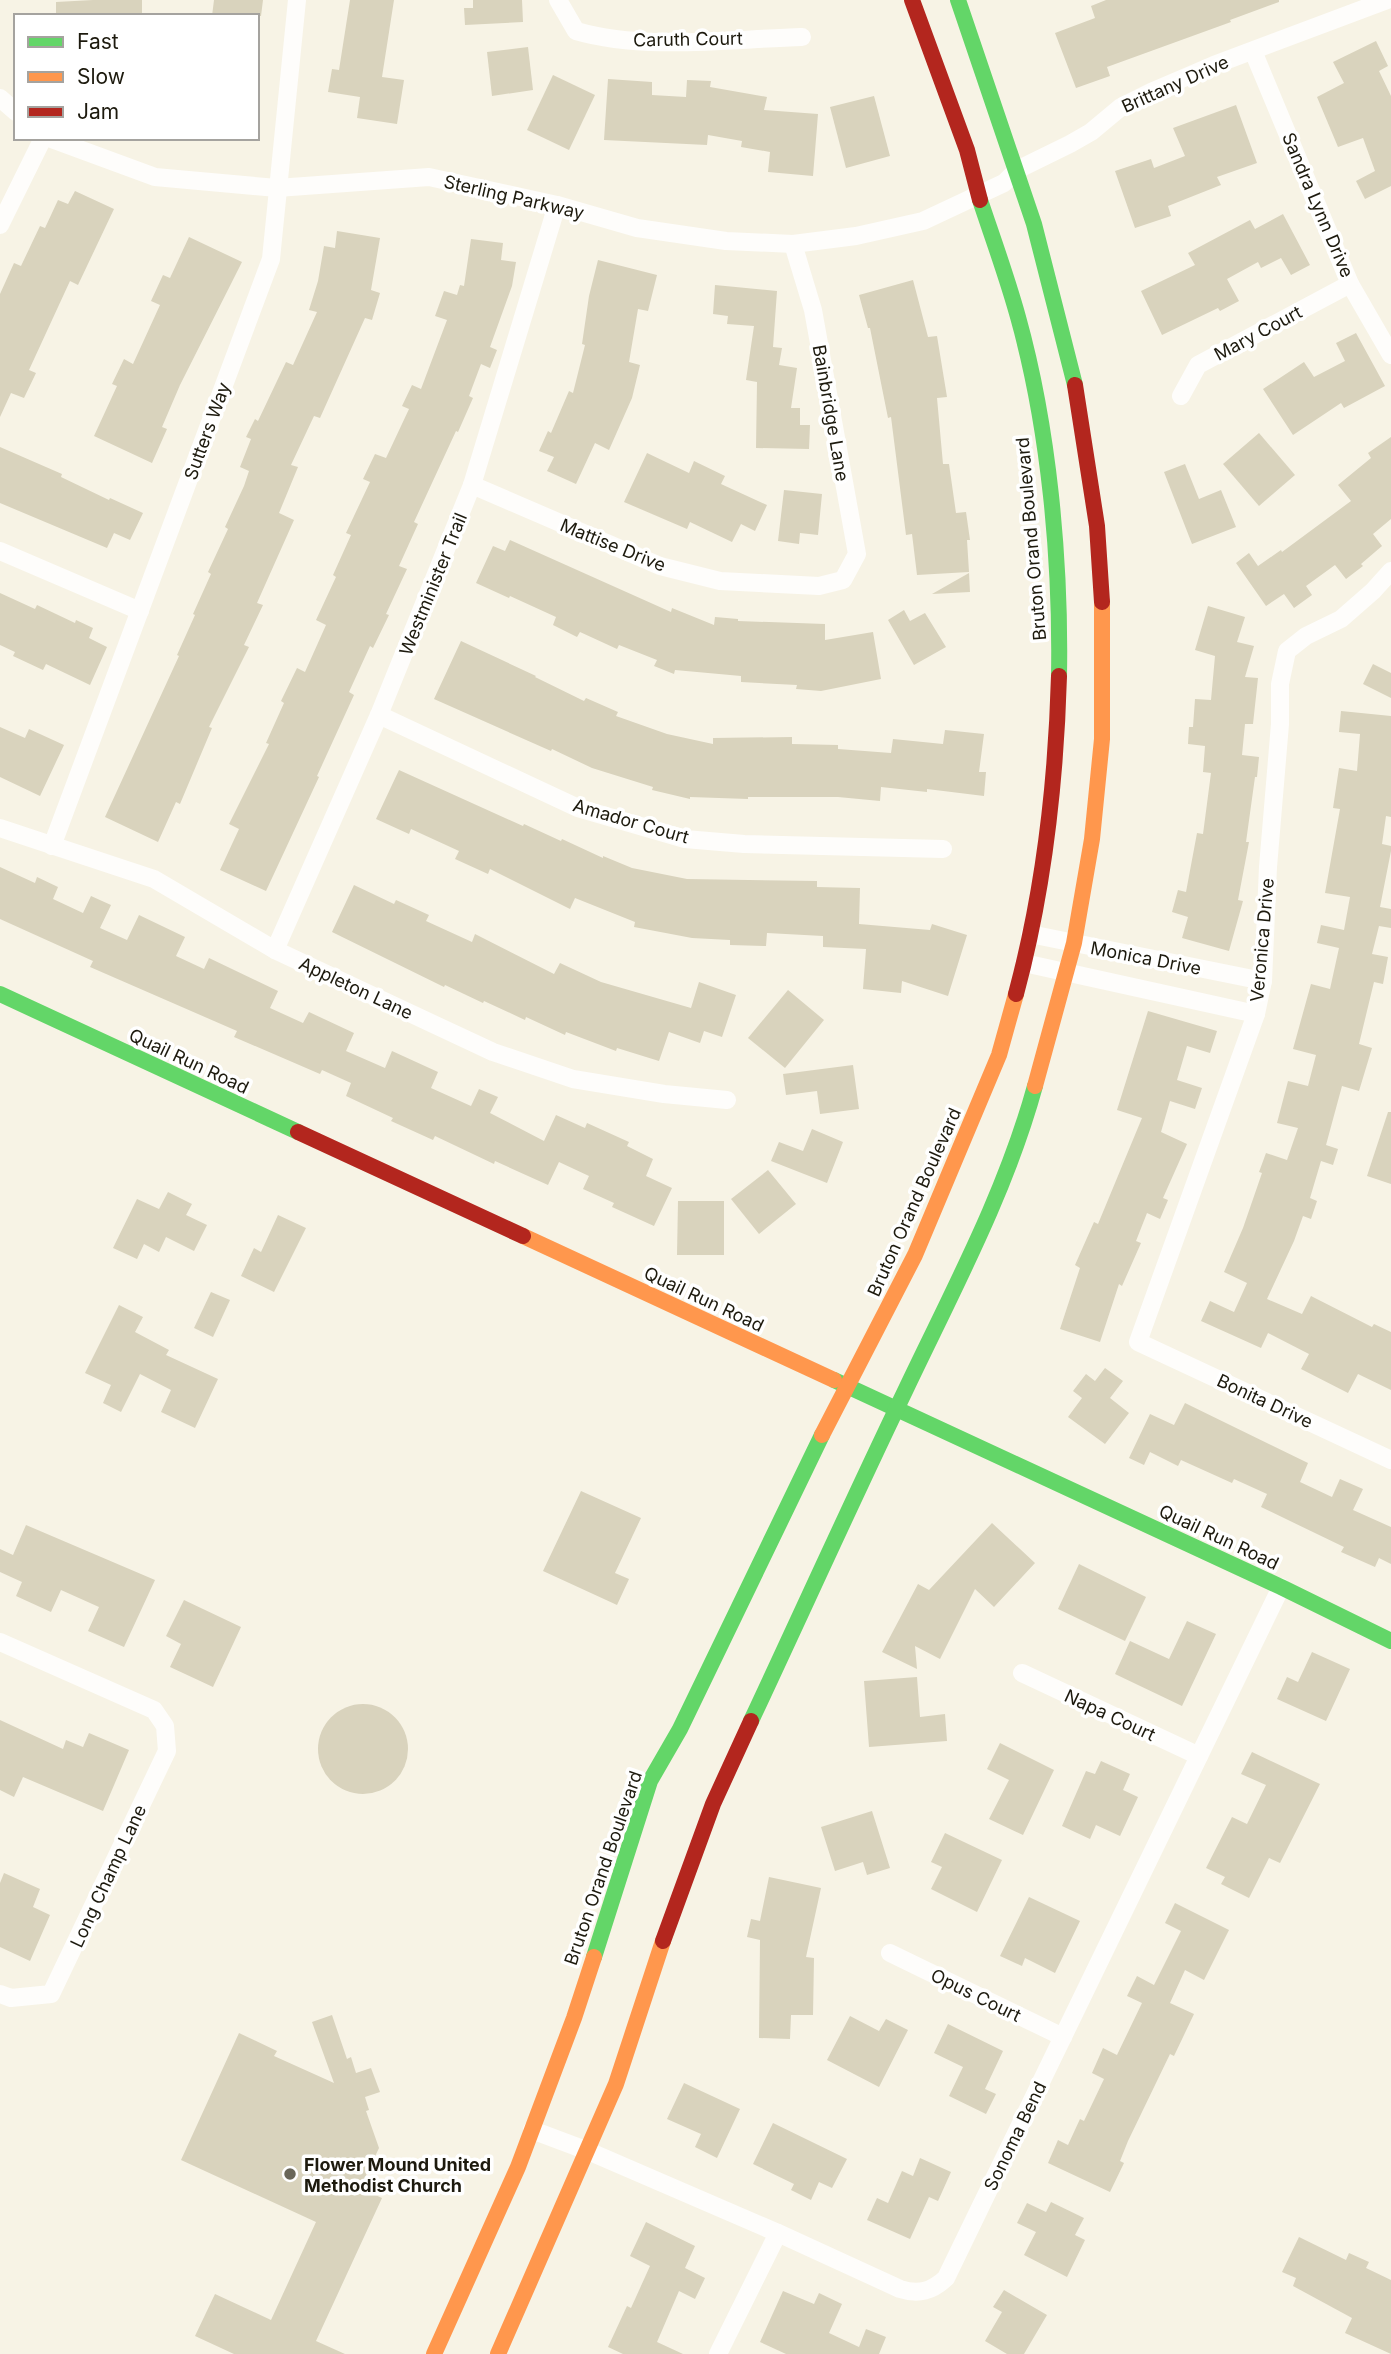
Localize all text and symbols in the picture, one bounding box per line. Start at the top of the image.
legend [14,14,259,140]
street label: Caruth Court [633,28,743,50]
text: Fast [77,29,119,54]
street label: Brittany Drive [1118,51,1232,117]
text: Slow [77,64,125,89]
text: Jam [77,99,119,124]
street label: Sandra Lynn Drive [1278,129,1358,281]
street label: Sterling Parkway [442,171,586,223]
street label: Mary Court [1211,301,1305,365]
street label: Bainbridge Lane [809,343,853,483]
street label: Sutters Way [180,379,234,483]
street label: Bruton Orand Boulevard [1012,436,1050,642]
street label: Westminister Trail [395,510,471,658]
street label: Mattise Drive [557,514,669,576]
street label: Amador Court [571,794,691,848]
street label: Veronica Drive [1246,877,1278,1003]
street label: Monica Drive [1089,937,1203,979]
street label: Appleton Lane [296,953,416,1023]
street label: Quail Run Road [126,1024,252,1098]
street label: Bruton Orand Boulevard [863,1104,965,1300]
street label: Quail Run Road [641,1262,767,1336]
street label: Bonita Drive [1214,1370,1316,1432]
street label: Quail Run Road [1156,1500,1282,1574]
street label: Napa Court [1061,1685,1159,1745]
street label: Bruton Orand Boulevard [560,1768,646,1968]
street label: Long Champ Lane [66,1801,150,1951]
street label: Opus Court [928,1964,1025,2026]
street label: Sonoma Bend [980,2078,1050,2194]
place label: Flower Mound United Methodist Church [304,2154,491,2196]
marker: Flower Mound United Methodist Church [282,2166,298,2182]

